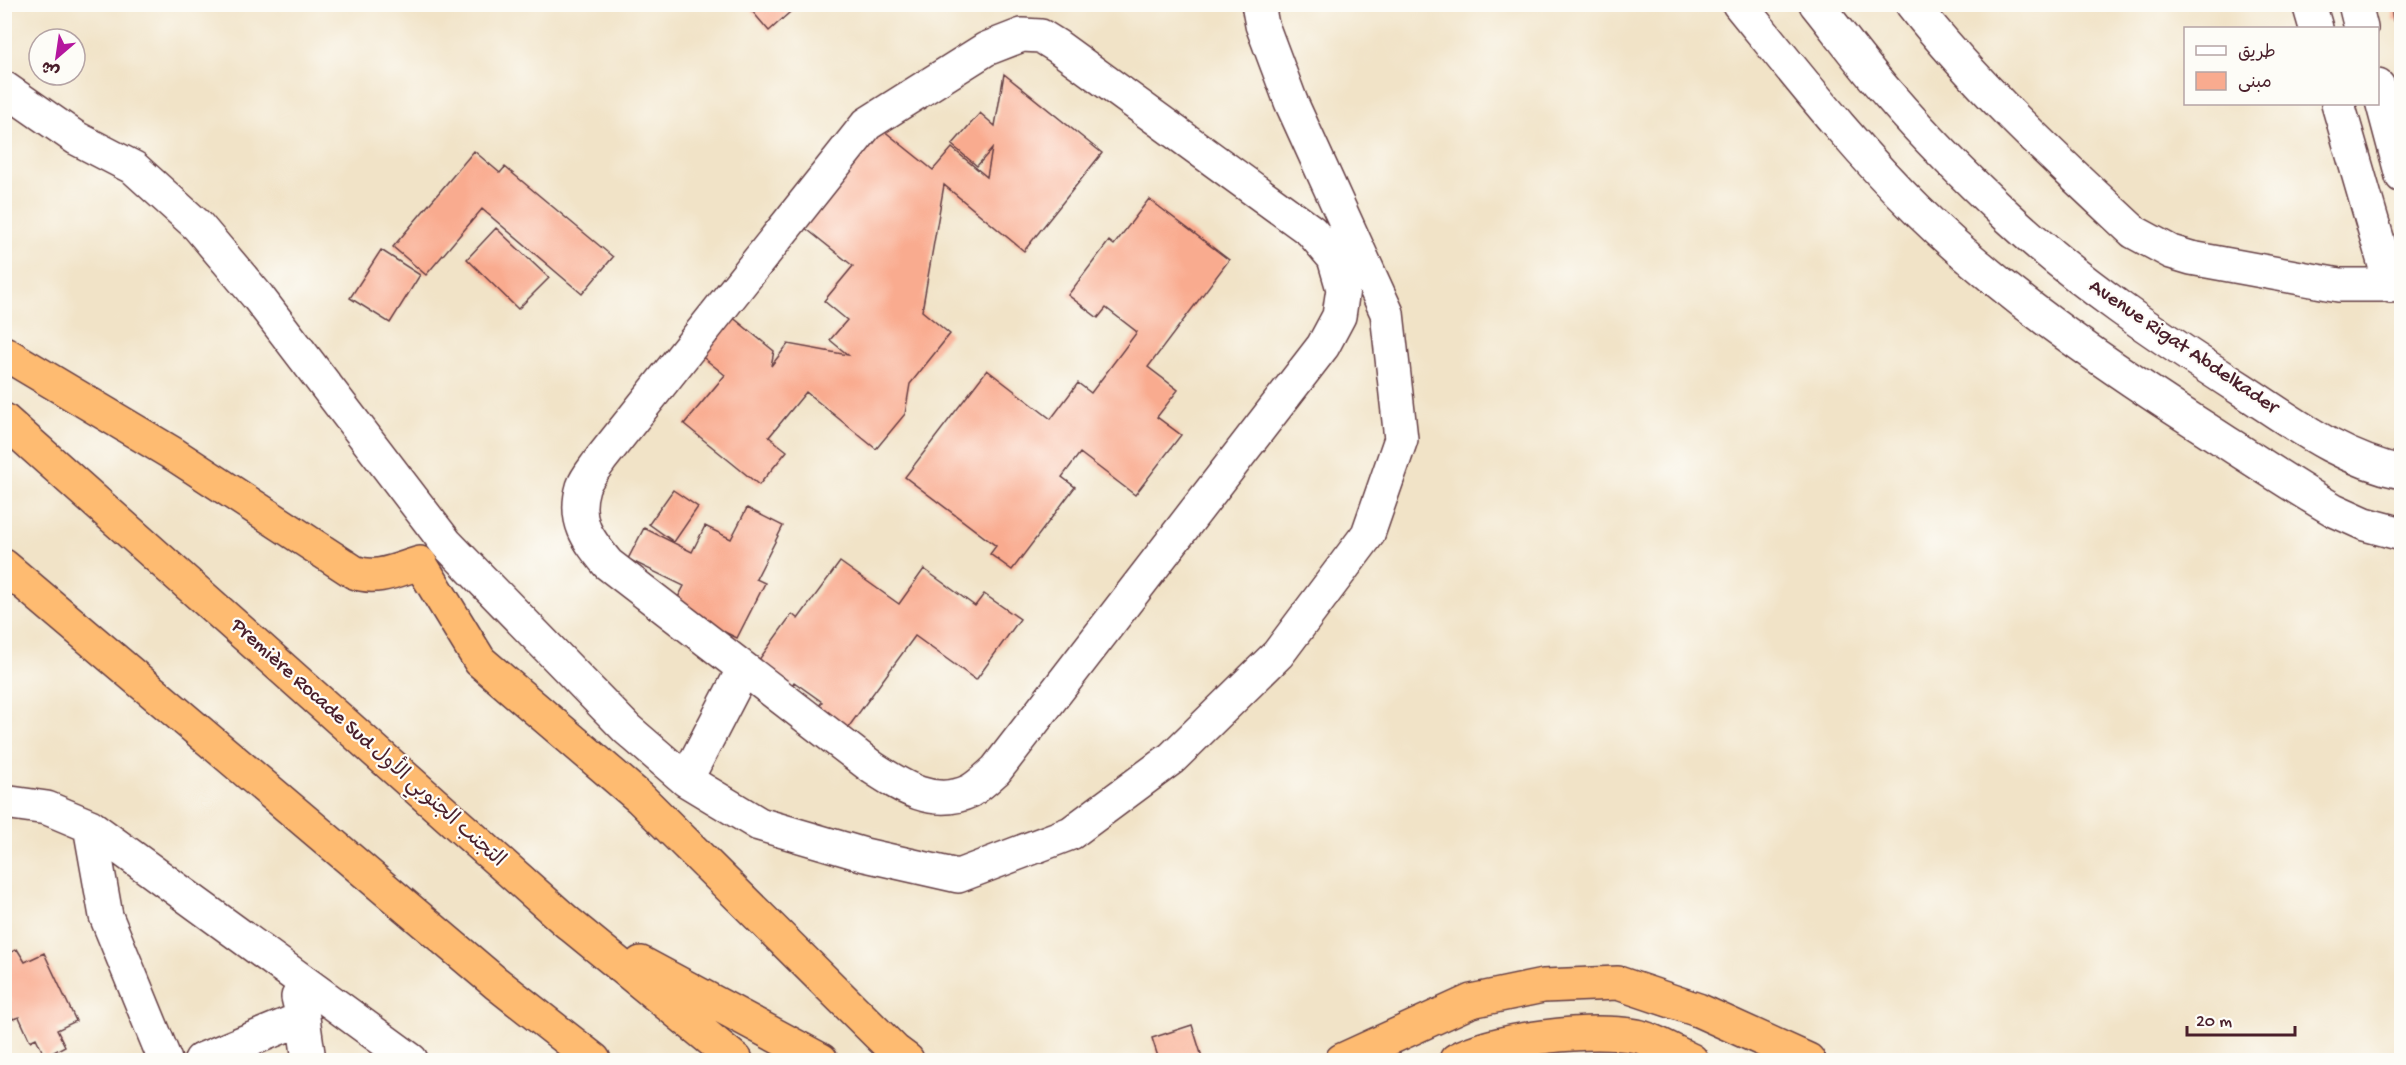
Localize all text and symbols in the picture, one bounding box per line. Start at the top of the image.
north arrow [27,27,87,87]
legend [2184,27,2379,105]
text: طريق [2238,43,2276,64]
text: ش [39,54,64,80]
text: مبنى [2238,73,2272,94]
street label: Avenue Rigat Abdelkader [2083,275,2284,422]
street label: Première Rocade Sud التجنب الجنوبي الأول [222,610,513,876]
scale bar [2187,999,2295,1037]
text: 20 m [2196,1012,2232,1033]

